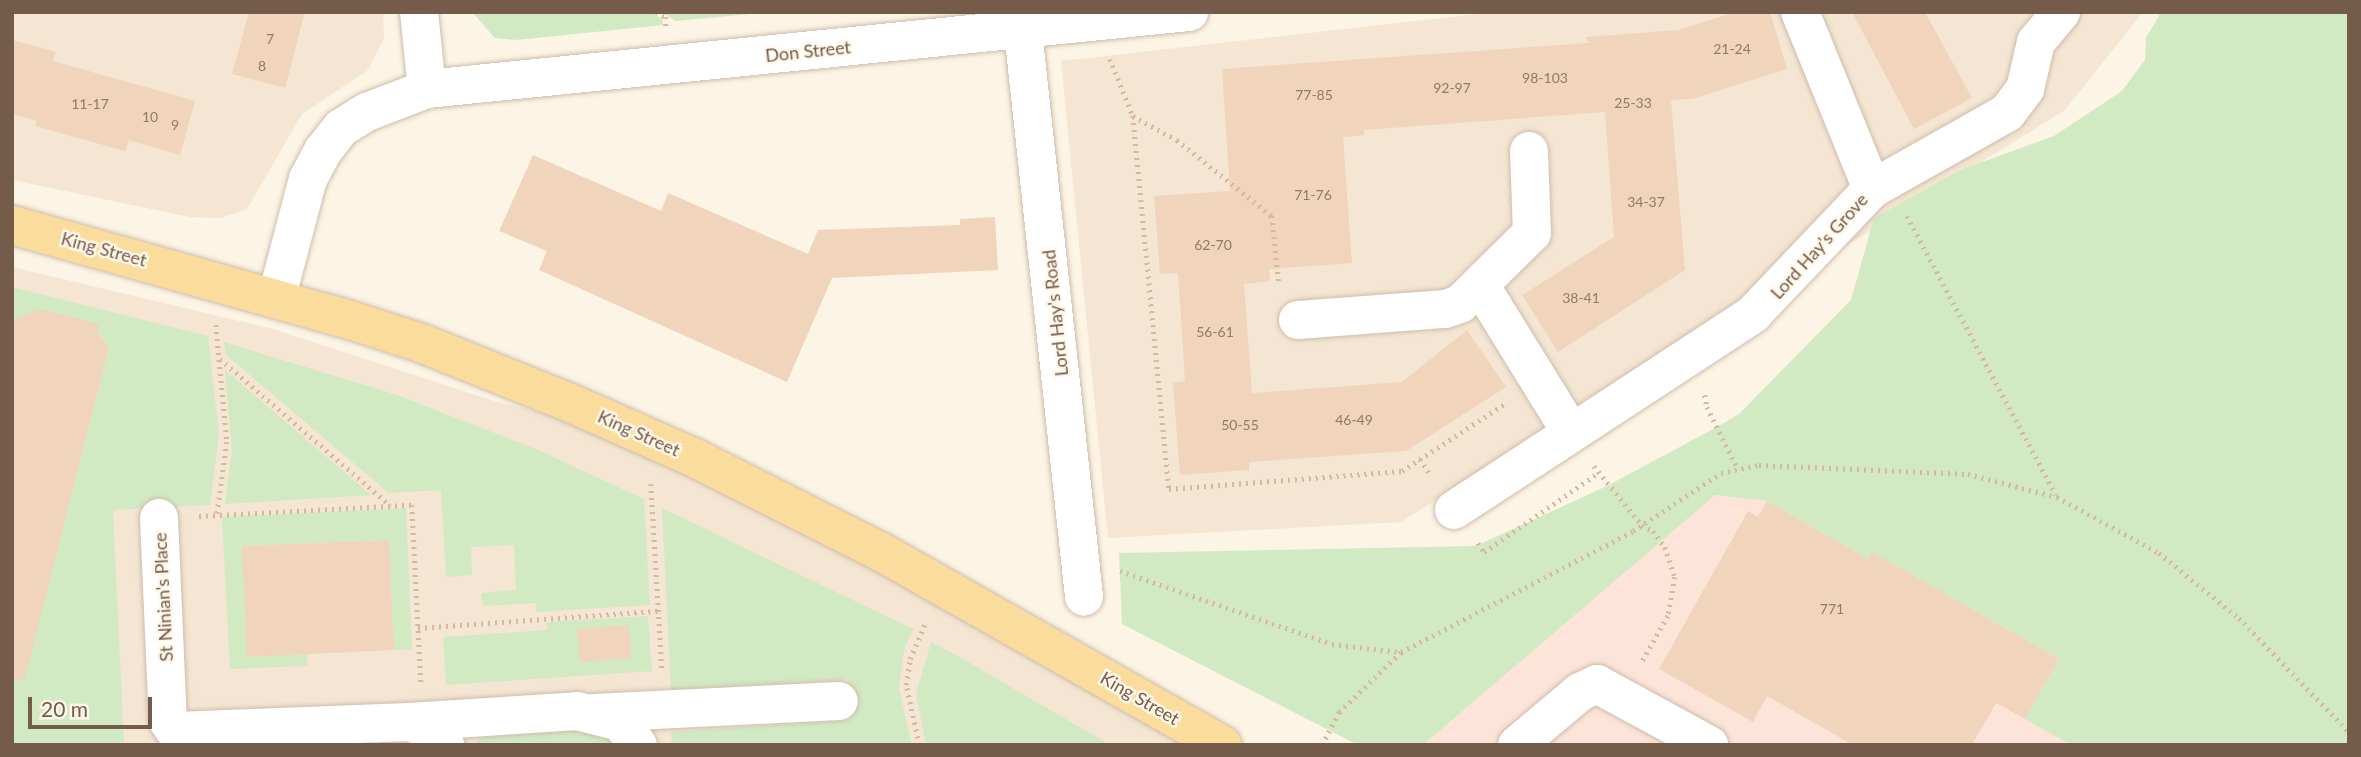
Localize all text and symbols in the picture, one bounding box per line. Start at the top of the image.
house number: 7 [266,31,274,47]
street label: Don Street [764,36,852,66]
house number: 21-24 [1713,41,1751,57]
house number: 8 [258,58,266,74]
house number: 98-103 [1522,70,1568,86]
house number: 92-97 [1433,80,1471,96]
house number: 77-85 [1295,87,1333,103]
house number: 25-33 [1614,95,1652,111]
house number: 11-17 [71,96,109,112]
house number: 10 [142,109,158,125]
house number: 9 [171,117,179,133]
house number: 71-76 [1294,187,1332,203]
street label: Lord Hay's Grove [1766,189,1872,303]
house number: 34-37 [1627,194,1665,210]
street label: King Street [59,227,149,271]
house number: 62-70 [1194,237,1232,253]
street label: Lord Hay's Road [1038,249,1072,377]
house number: 38-41 [1562,290,1600,306]
house number: 56-61 [1196,324,1234,340]
street label: King Street [595,405,683,461]
house number: 46-49 [1335,412,1373,428]
house number: 50-55 [1221,417,1259,433]
street label: St Ninian's Place [149,532,177,662]
house number: 771 [1820,601,1844,617]
street label: King Street [1097,667,1183,729]
scale bar [32,684,156,728]
text: 20 m [41,696,88,721]

